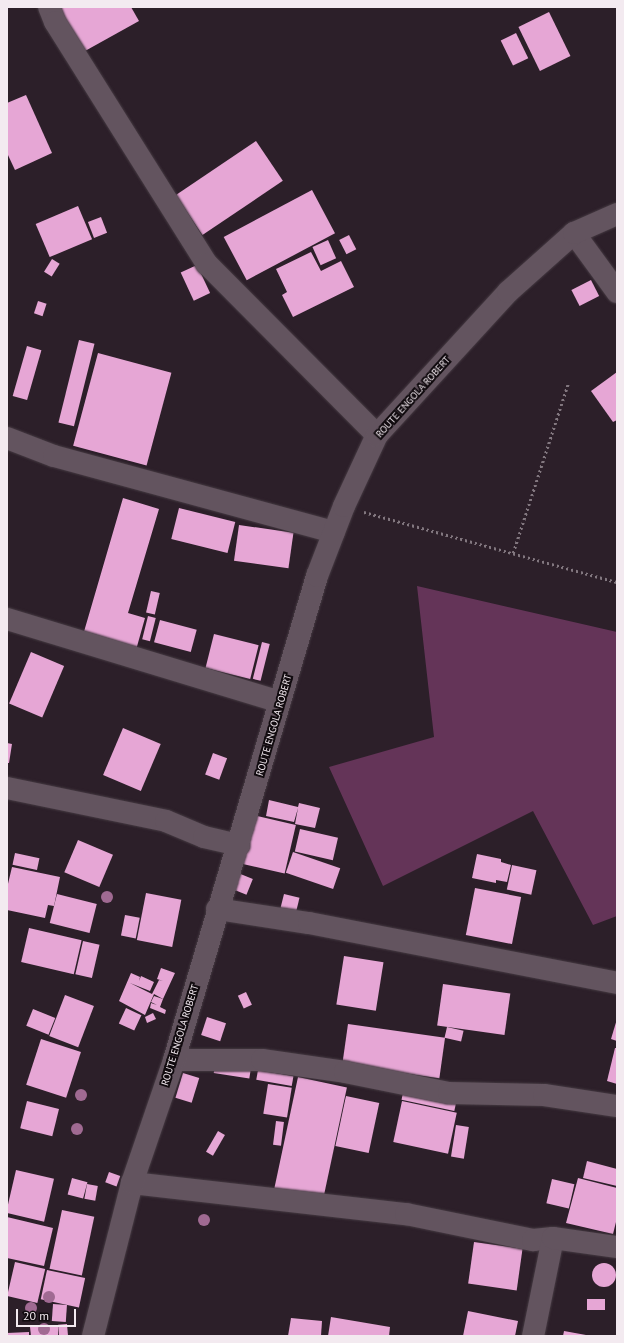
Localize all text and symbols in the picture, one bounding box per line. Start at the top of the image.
street label: ROUTE ENGOLA ROBERT [373,354,453,440]
street label: ROUTE ENGOLA ROBERT [254,673,294,777]
street label: ROUTE ENGOLA ROBERT [159,983,201,1087]
scale bar [18,1301,78,1327]
text: 20 m [23,1308,49,1323]

